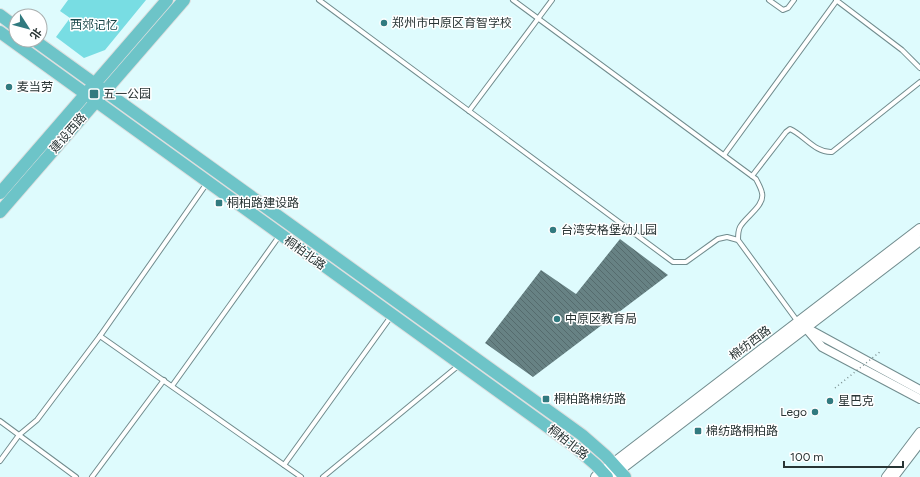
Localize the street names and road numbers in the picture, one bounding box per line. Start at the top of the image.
street label: 建设西路 [47,110,89,156]
street label: 桐柏北路 [281,233,329,273]
street label: 棉纺西路 [727,323,773,363]
street label: 桐柏北路 [545,422,591,462]

